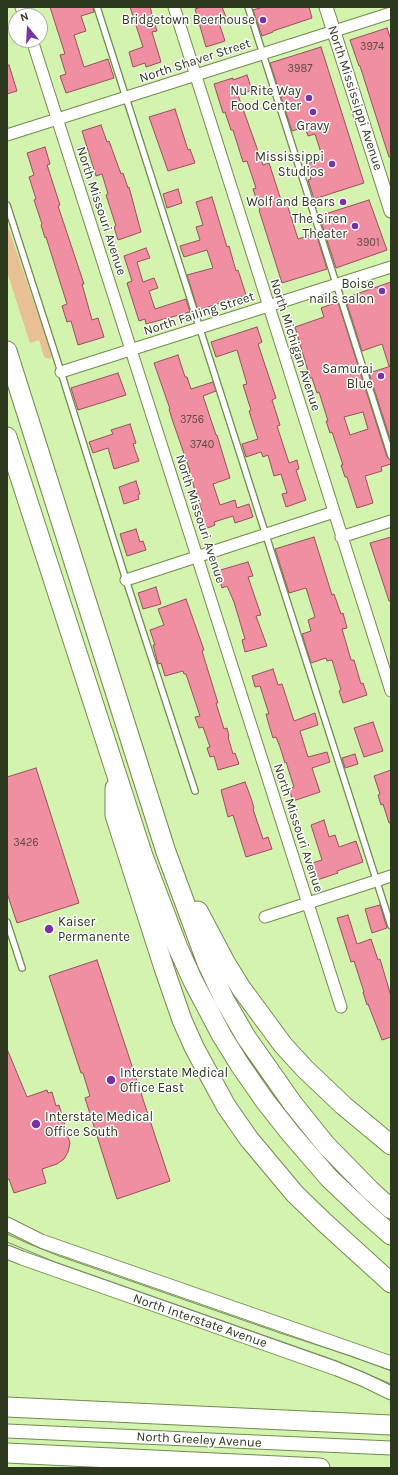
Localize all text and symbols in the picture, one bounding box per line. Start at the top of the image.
north arrow [8,8,48,48]
text: N [19,10,30,24]
place label: Bridgetown Beerhouse [122,12,255,28]
marker: Bridgetown Beerhouse [258,15,268,25]
street label: North Mississippi Avenue [324,24,386,172]
street label: North Shaver Street [137,36,253,86]
house number: 3974 [360,40,384,54]
house number: 3987 [288,62,312,76]
place label: Nu Rite Way Food Center [230,83,301,114]
marker: Nu Rite Way Food Center [304,93,314,103]
marker: Gravy [308,107,318,117]
place label: Gravy [297,118,329,134]
street label: North Missouri Avenue [73,145,129,277]
place label: Mississippi Studios [255,149,324,180]
marker: Mississippi Studios [327,159,337,169]
place label: Wolf and Bears [246,194,335,210]
marker: Wolf and Bears [338,197,348,207]
place label: The Siren Theater [292,211,347,242]
marker: The Siren Theater [350,221,360,231]
house number: 3901 [356,236,380,250]
place label: Boise nails salon [309,276,374,307]
street label: North Michigan Avenue [266,277,324,413]
marker: Boise nails salon [377,286,387,296]
street label: North Failing Street [142,289,256,339]
place label: Samurai Blue [322,361,373,392]
marker: Samurai Blue [376,371,386,381]
house number: 3756 [180,413,204,427]
house number: 3740 [190,438,214,452]
street label: North Missouri Avenue [172,453,228,585]
street label: North Missouri Avenue [270,762,326,894]
house number: 3426 [13,836,39,850]
place label: Kaiser Permanente [58,914,130,945]
marker: Kaiser Permanente [43,923,55,935]
place label: Interstate Medical Office East [120,1065,228,1096]
marker: Interstate Medical Office East [105,1074,117,1086]
place label: Interstate Medical Office South [45,1109,153,1140]
marker: Interstate Medical Office South [30,1118,42,1130]
street label: North Interstate Avenue [131,1291,269,1351]
street label: North Greeley Avenue [136,1429,262,1451]

